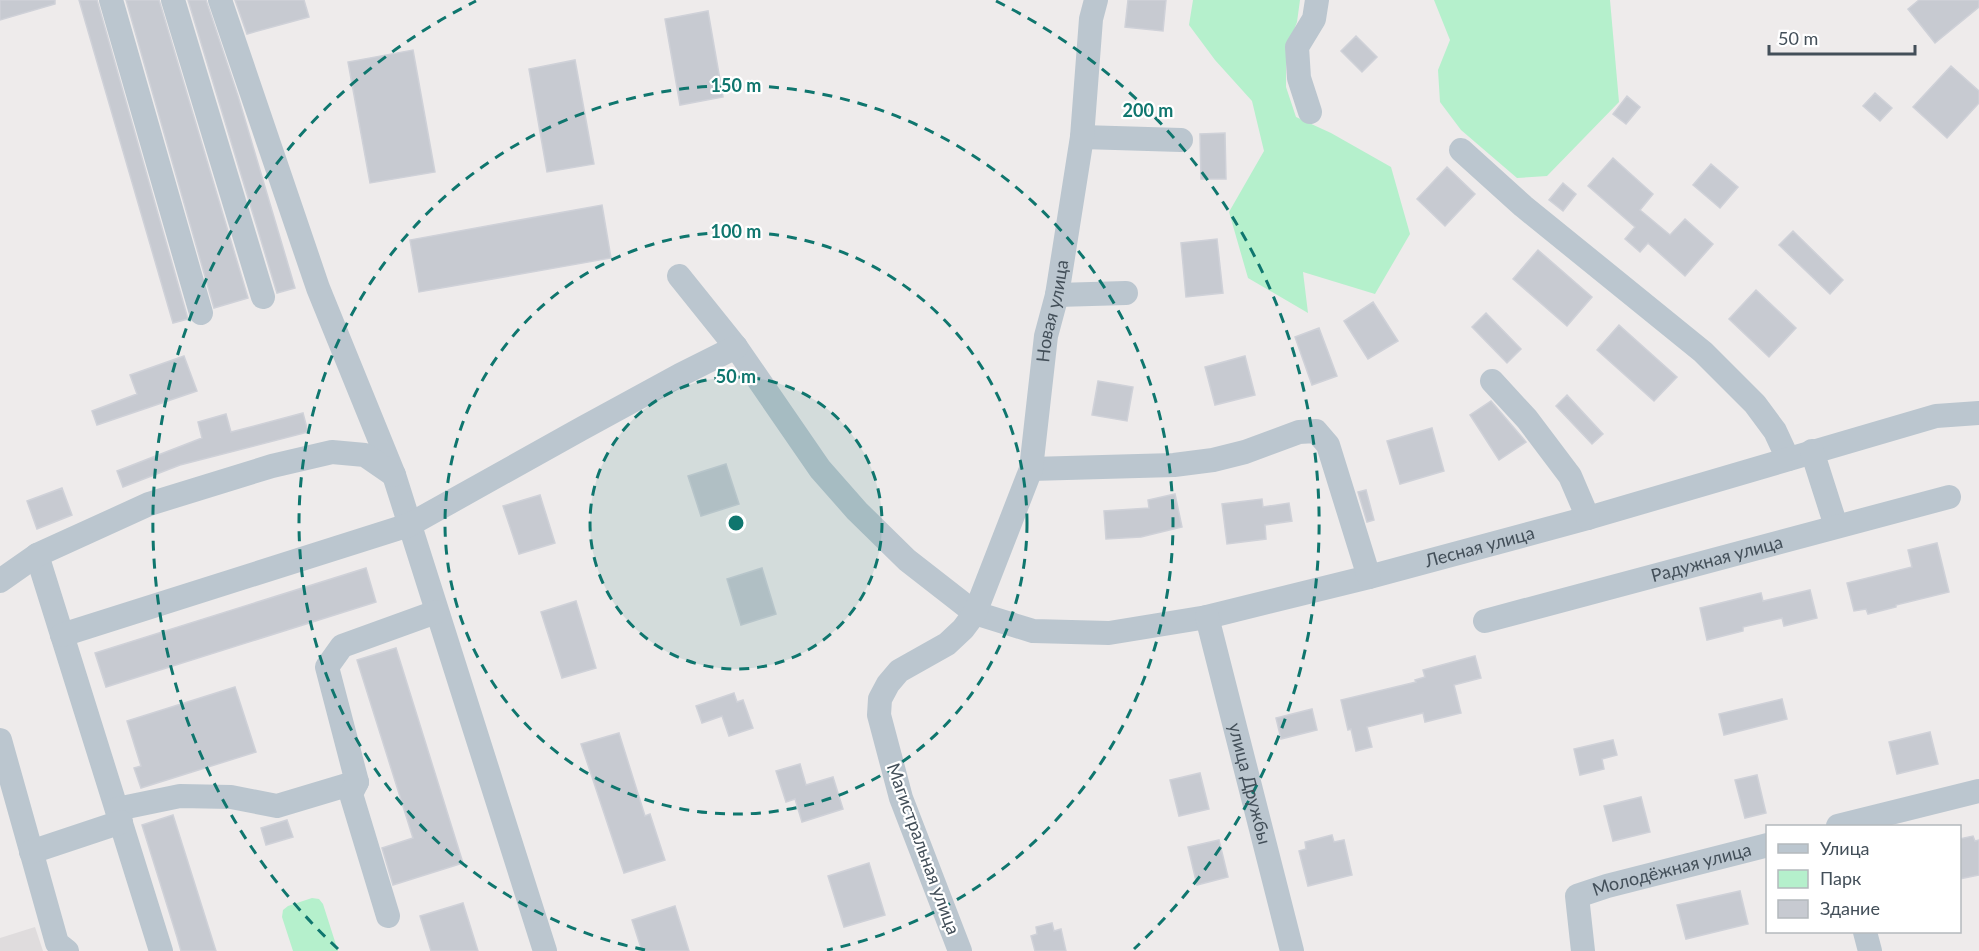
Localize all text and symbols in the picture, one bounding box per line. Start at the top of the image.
scale bar [1769,18,1914,56]
text: 50 m [1778,27,1818,49]
text: 150 m [711,74,761,96]
text: 200 m [1123,99,1173,121]
text: 100 m [711,220,761,242]
street label: Новая улица [1031,258,1072,363]
text: 50 m [716,365,756,387]
centre of rings [726,513,746,533]
street label: Лесная улица [1421,521,1537,572]
street label: Радужная улица [1648,530,1785,586]
street label: улица Дружбы [1224,720,1276,846]
street label: Магистральная улица [883,760,965,937]
legend [1766,825,1961,933]
text: Улица [1820,837,1870,859]
street label: Молодёжная улица [1589,838,1753,900]
text: Парк [1820,867,1862,889]
text: Здание [1820,897,1880,919]

